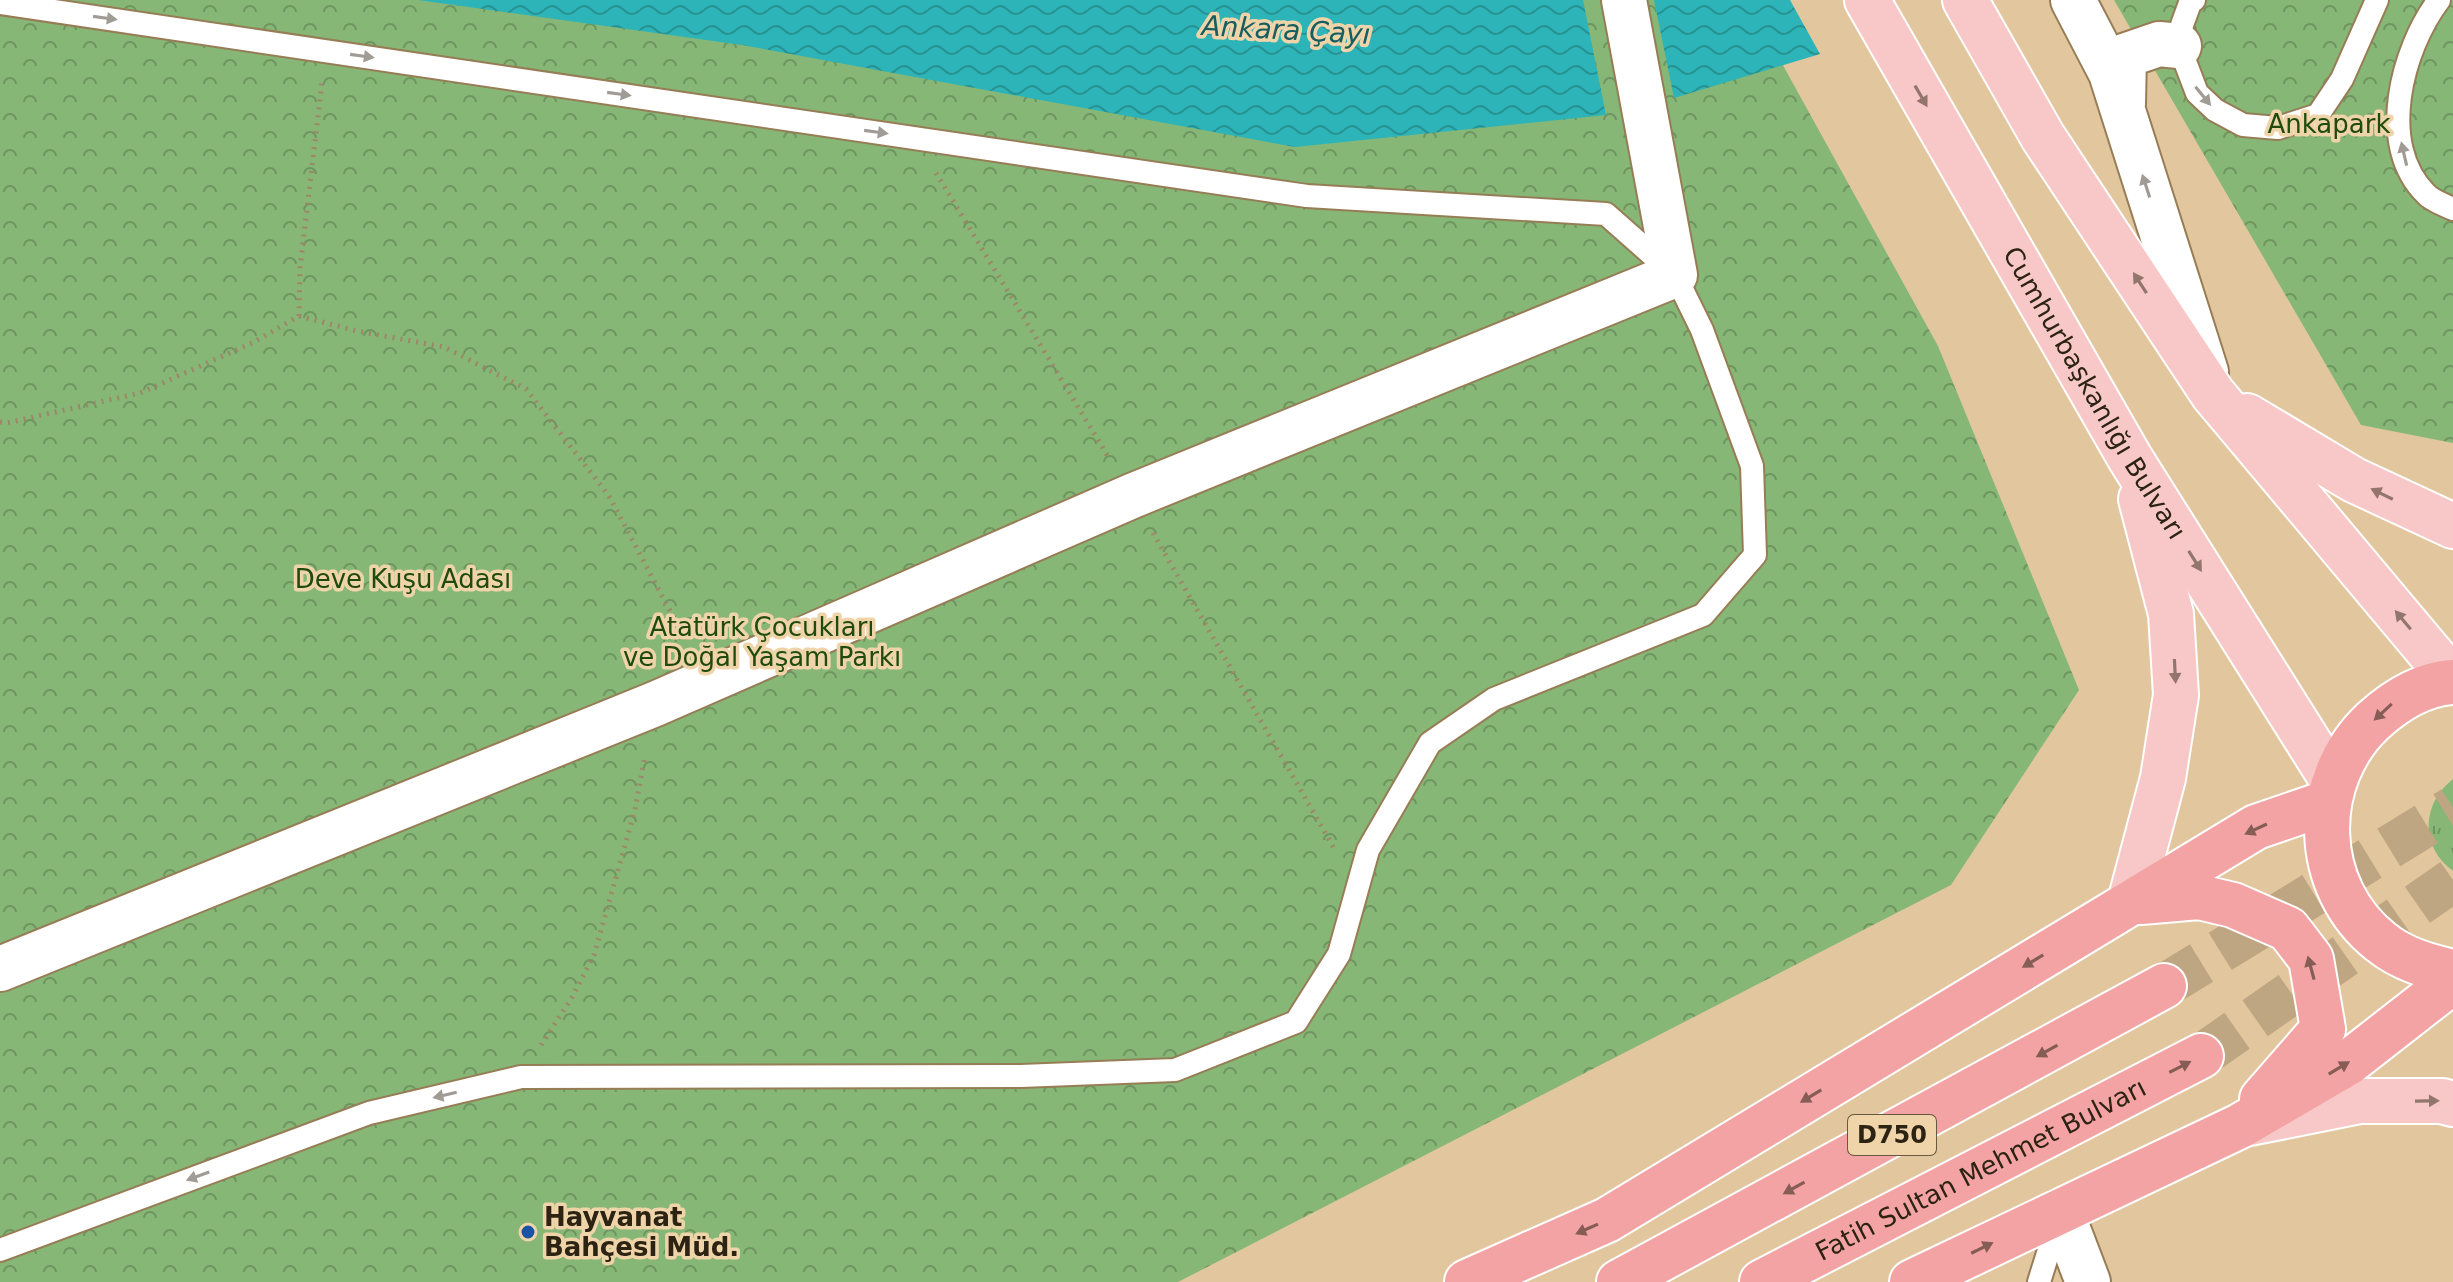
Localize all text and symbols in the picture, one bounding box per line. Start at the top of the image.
water label: Ankara Çayı [1199,9,1371,51]
one-way arrow [93,12,118,25]
one-way arrow [350,50,375,63]
one-way arrow [1914,85,1928,107]
one-way arrow [2194,85,2211,106]
one-way arrow [607,88,632,101]
park label: Ankapark [2268,109,2390,139]
one-way arrow [864,126,889,139]
one-way arrow [2397,141,2410,166]
one-way arrow [2139,174,2151,198]
street label: Cumhurbaşkanlığı Bulvarı [1997,241,2192,545]
one-way arrow [2133,272,2147,294]
one-way arrow [2371,487,2394,500]
one-way arrow [2187,550,2201,572]
park label: Deve Kuşu Adası [295,564,511,594]
one-way arrow [2395,610,2412,630]
park label: Atatürk Çocukları ve Doğal Yaşam Parkı [623,612,901,672]
one-way arrow [2168,659,2181,684]
one-way arrow [2374,703,2393,721]
one-way arrow [2245,822,2268,836]
one-way arrow [2022,954,2044,968]
one-way arrow [2305,955,2317,980]
one-way arrow [2036,1043,2058,1057]
one-way arrow [2168,1060,2191,1073]
one-way arrow [2328,1061,2350,1075]
street label: Fatih Sultan Mehmet Bulvarı [1811,1072,2151,1267]
one-way arrow [432,1089,457,1102]
one-way arrow [1800,1089,1822,1103]
one-way arrow [2415,1095,2440,1107]
road number: D750 [1848,1115,1936,1155]
one-way arrow [186,1170,210,1183]
one-way arrow [1783,1181,1805,1195]
place label: Hayvanat Bahçesi Müd. [544,1202,739,1262]
one-way arrow [1575,1222,1599,1235]
marker: Hayvanat Bahçesi Müd. [519,1223,537,1241]
one-way arrow [1971,1241,1994,1255]

